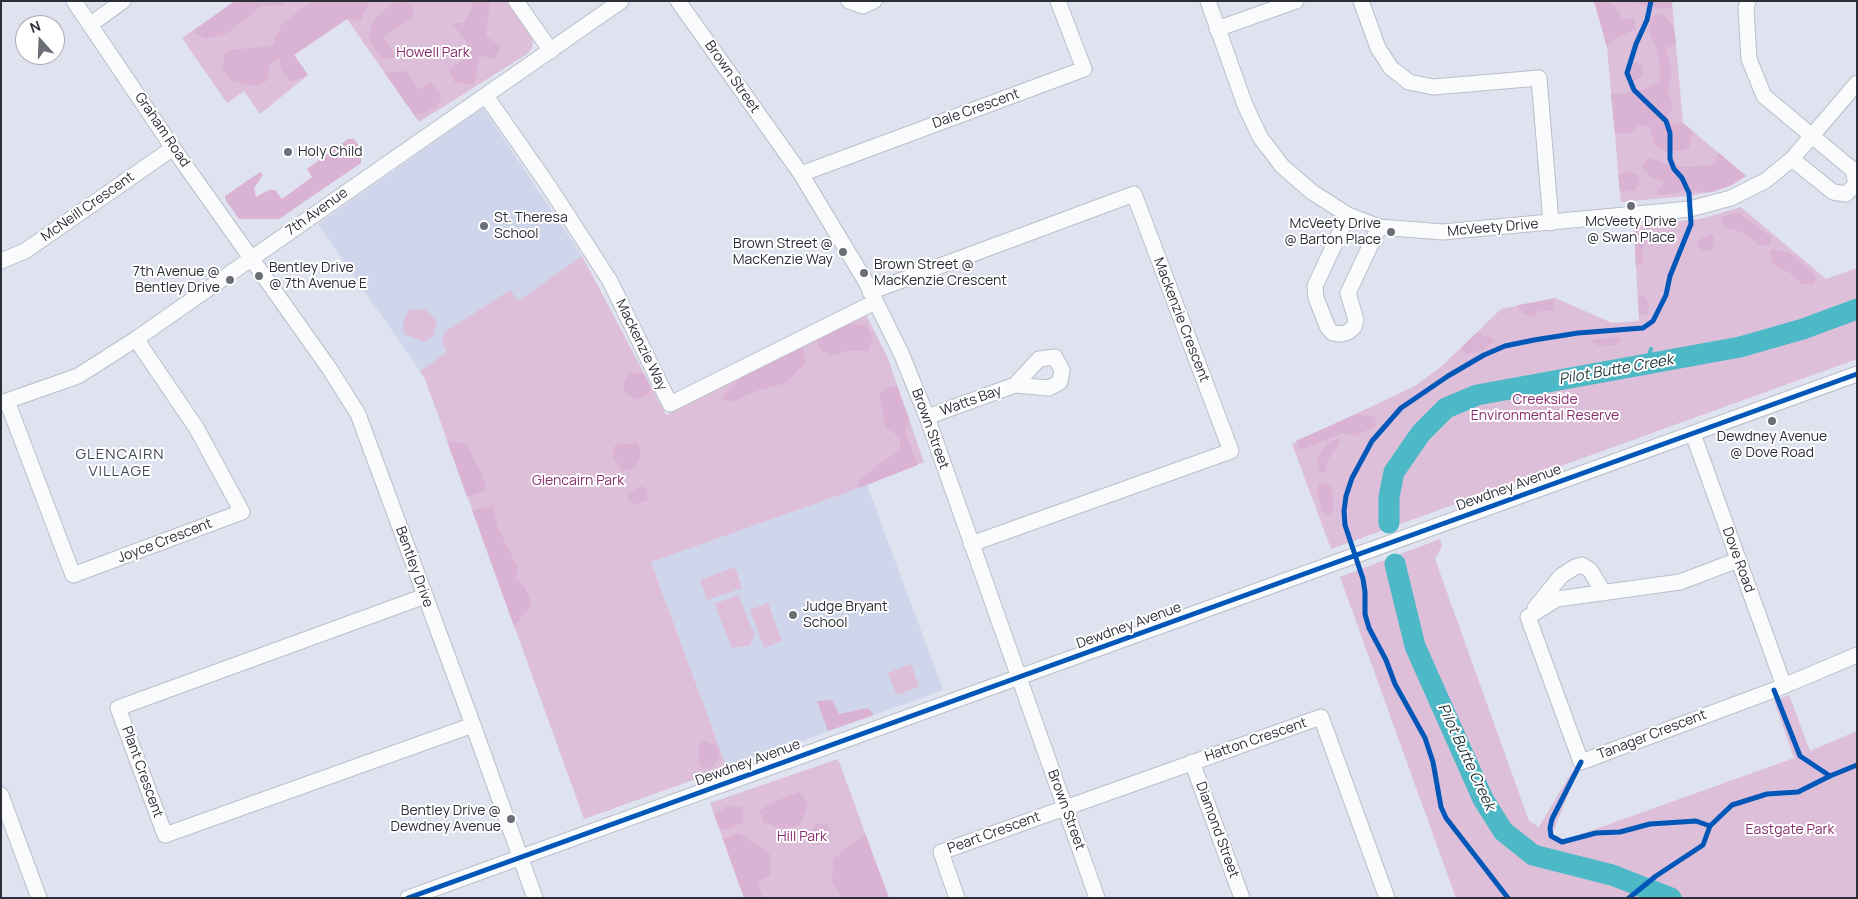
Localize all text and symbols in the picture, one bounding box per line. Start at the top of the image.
north arrow [15,15,65,65]
text: N [27,16,43,37]
street label: Brown Street [701,38,763,116]
park label: Howell Park [396,45,470,61]
street label: Dale Crescent [930,85,1022,133]
street label: Graham Road [131,90,193,170]
place label: Holy Child [298,144,362,160]
marker: Holy Child [282,146,294,158]
street label: McNeill Crescent [38,169,138,245]
street label: 7th Avenue [283,185,351,239]
marker: McVeety Drive @ Swan Place [1625,200,1637,212]
place label: St. Theresa School [494,210,568,242]
place label: McVeety Drive @ Swan Place [1585,214,1677,246]
place label: McVeety Drive @ Barton Place [1284,216,1381,248]
street label: McVeety Drive [1447,216,1539,240]
marker: St. Theresa School [478,220,490,232]
marker: McVeety Drive @ Barton Place [1385,226,1397,238]
place label: Brown Street @ MacKenzie Way [733,236,833,268]
marker: Brown Street @ MacKenzie Way [837,246,849,258]
street label: Mackenzie Crescent [1150,255,1212,385]
place label: Brown Street @ MacKenzie Crescent [874,257,1007,290]
place label: Bentley Drive @ 7th Avenue E [269,260,367,292]
place label: 7th Avenue @ Bentley Drive [133,264,220,296]
marker: Brown Street @ MacKenzie Crescent [858,267,870,279]
marker: Bentley Drive @ 7th Avenue E [253,270,265,282]
marker: 7th Avenue @ Bentley Drive [224,274,236,286]
street label: Mackenzie Way [612,297,670,393]
water label: Pilot Butte Creek [1557,351,1675,389]
street label: Watts Bay [938,382,1004,420]
street label: Brown Street [908,386,952,472]
park label: Creekside Environmental Reserve [1471,392,1619,424]
marker: Dewdney Avenue @ Dove Road [1766,415,1778,427]
place label: Dewdney Avenue @ Dove Road [1717,429,1827,462]
district label: GLENCAIRN VILLAGE [74,446,166,481]
street label: Dewdney Avenue [1454,461,1564,515]
park label: Glencairn Park [532,473,624,489]
street label: Joyce Crescent [115,515,215,567]
street label: Bentley Drive [392,524,436,610]
street label: Dove Road [1718,525,1758,595]
place label: Judge Bryant School [803,599,888,632]
street label: Dewdney Avenue [1074,599,1184,653]
marker: Judge Bryant School [787,609,799,621]
water label: Pilot Butte Creek [1433,701,1499,813]
street label: Tanager Crescent [1595,706,1709,764]
street label: Hatton Crescent [1203,715,1309,765]
street label: Plant Crescent [118,724,166,820]
street label: Dewdney Avenue [693,736,803,790]
street label: Brown Street [1044,767,1088,853]
street label: Diamond Street [1192,780,1242,880]
place label: Bentley Drive @ Dewdney Avenue [391,803,501,836]
street label: Peart Crescent [945,808,1043,858]
marker: Bentley Drive @ Dewdney Avenue [505,813,517,825]
park label: Eastgate Park [1746,822,1834,838]
park label: Hill Park [777,829,827,845]

